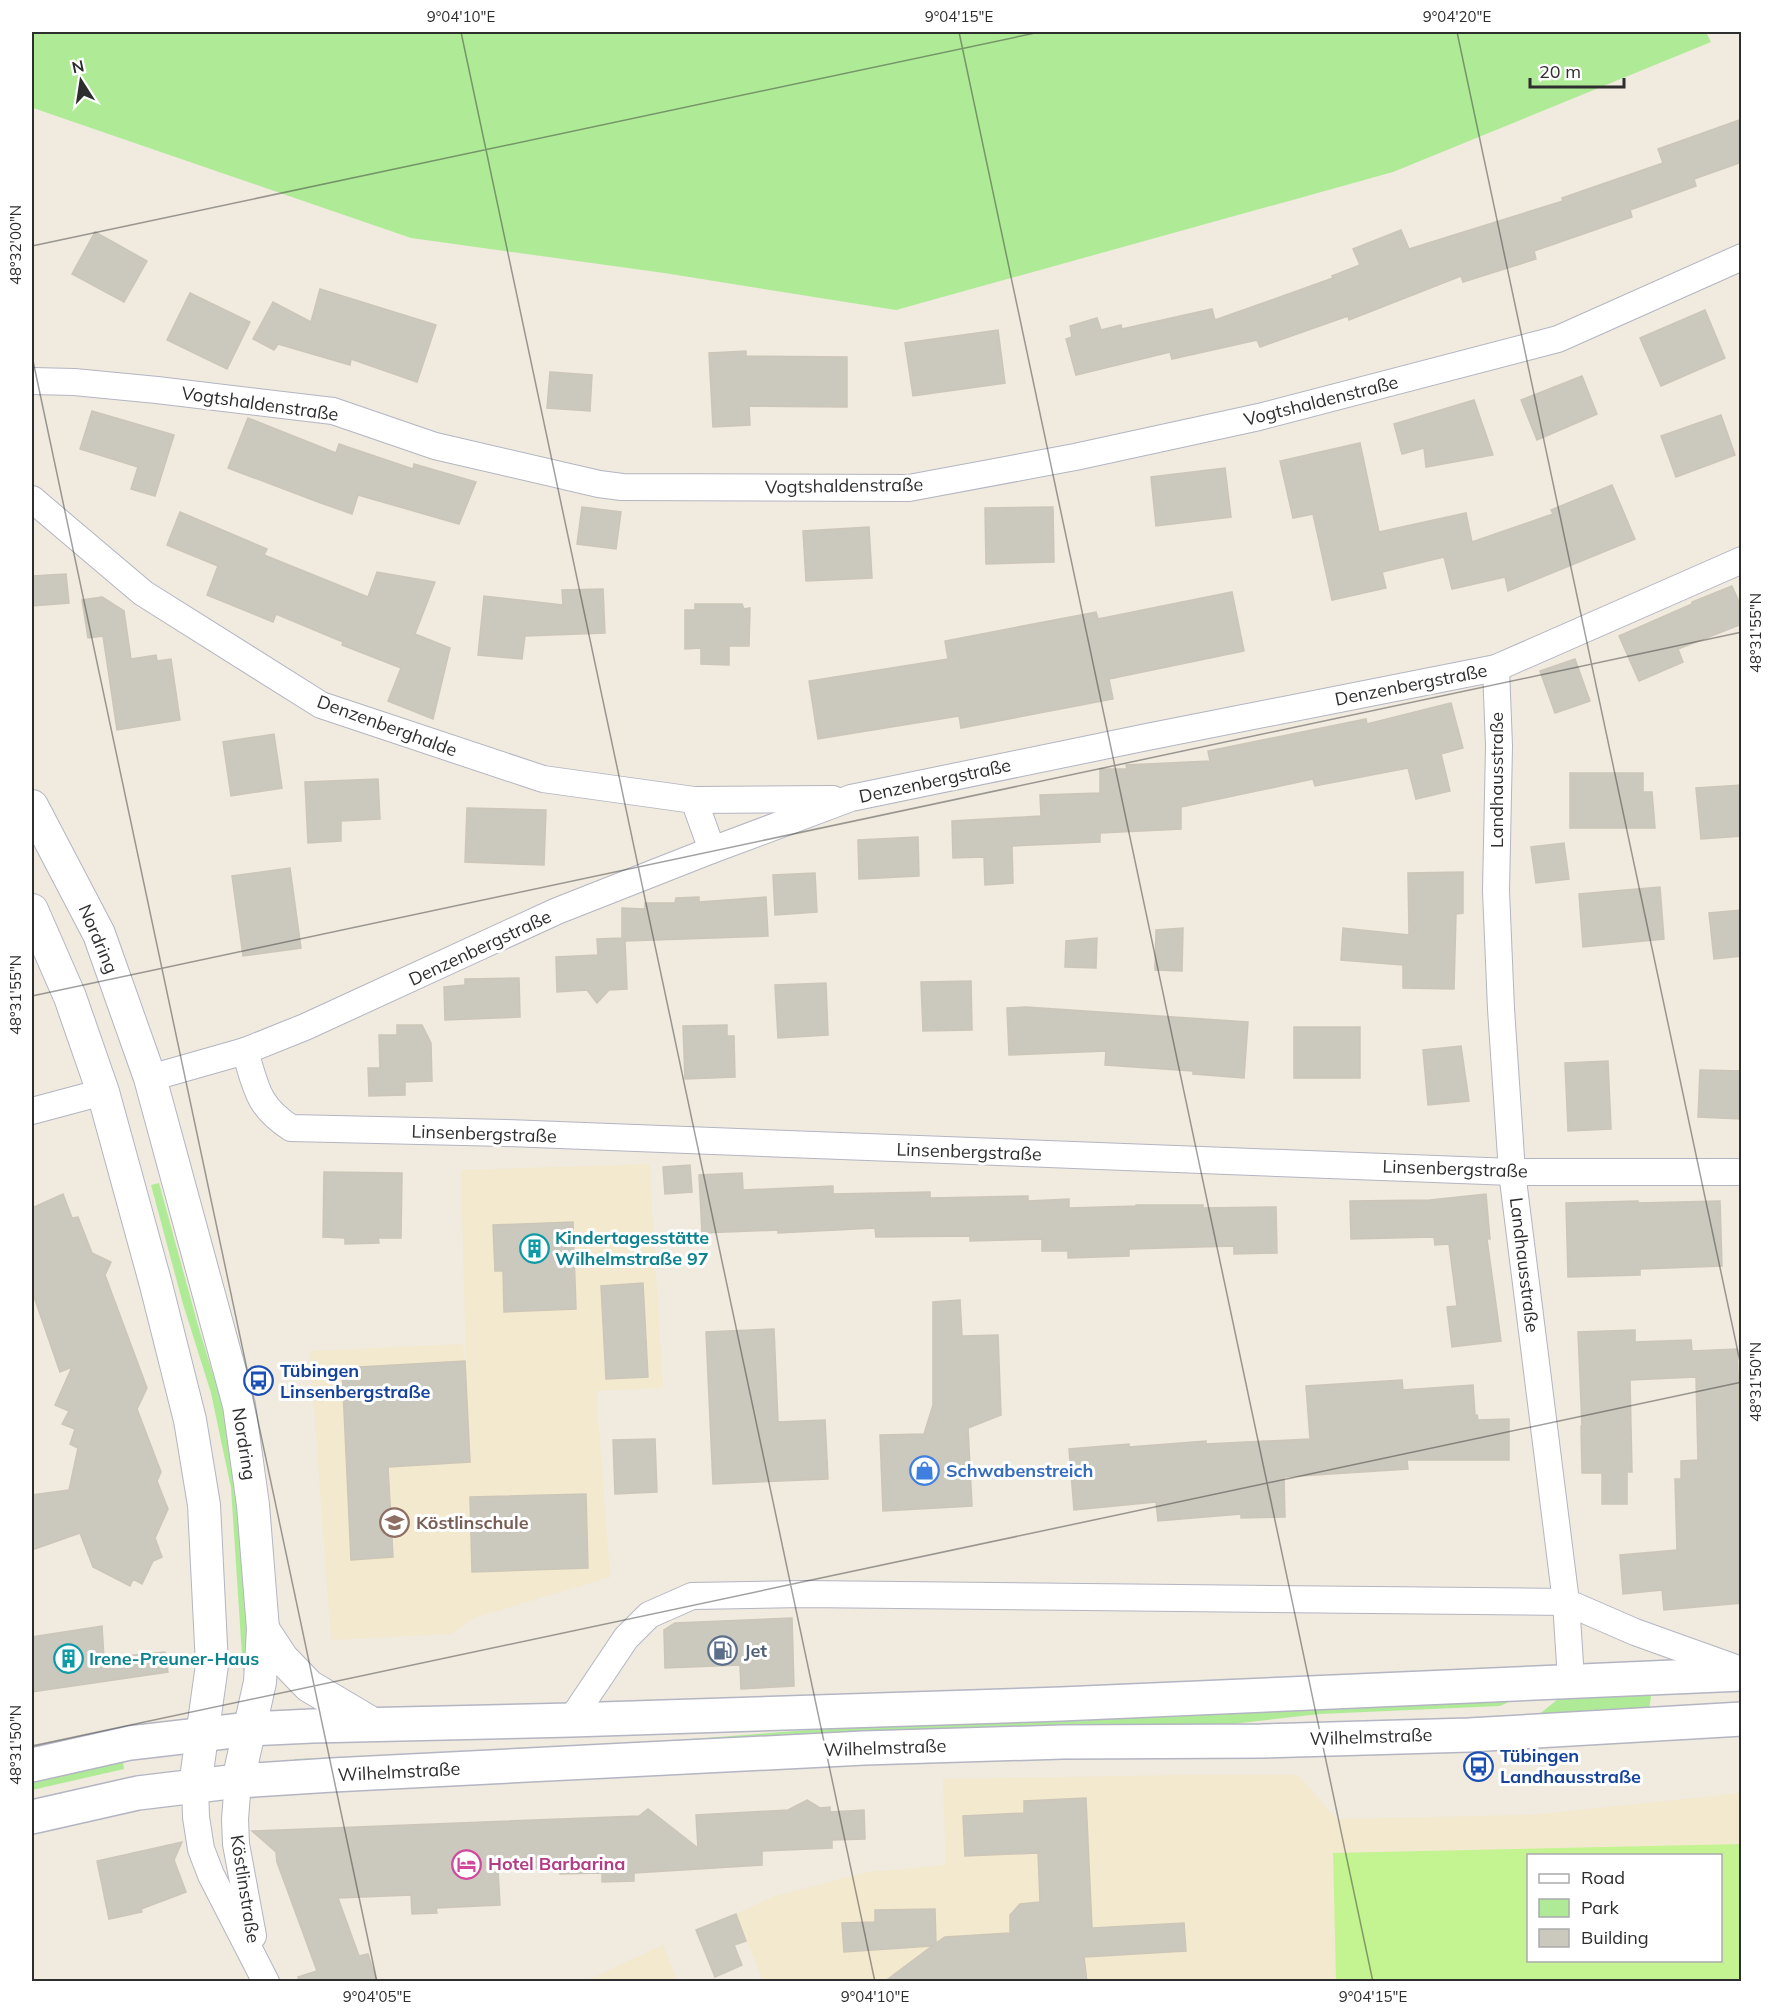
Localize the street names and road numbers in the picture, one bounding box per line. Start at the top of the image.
street label: Vogtshaldenstraße [1241,370,1400,431]
street label: Vogtshaldenstraße [180,381,340,426]
street label: Vogtshaldenstraße [765,473,923,498]
street label: Denzenbergstraße [1333,658,1489,711]
street label: Denzenberghalde [314,690,460,762]
street label: Landhausstraße [1485,712,1508,848]
street label: Denzenbergstraße [857,753,1013,808]
street label: Nordring [74,901,123,977]
street label: Denzenbergstraße [405,904,555,991]
street label: Linsenbergstraße [411,1119,557,1148]
street label: Linsenbergstraße [896,1137,1042,1166]
street label: Linsenbergstraße [1382,1154,1528,1183]
street label: Landhausstraße [1505,1196,1544,1334]
street label: Nordring [227,1406,262,1482]
street label: Wilhelmstraße [1309,1723,1433,1750]
street label: Wilhelmstraße [823,1734,947,1761]
street label: Wilhelmstraße [337,1757,461,1786]
street label: Köstlinstraße [226,1833,265,1945]

